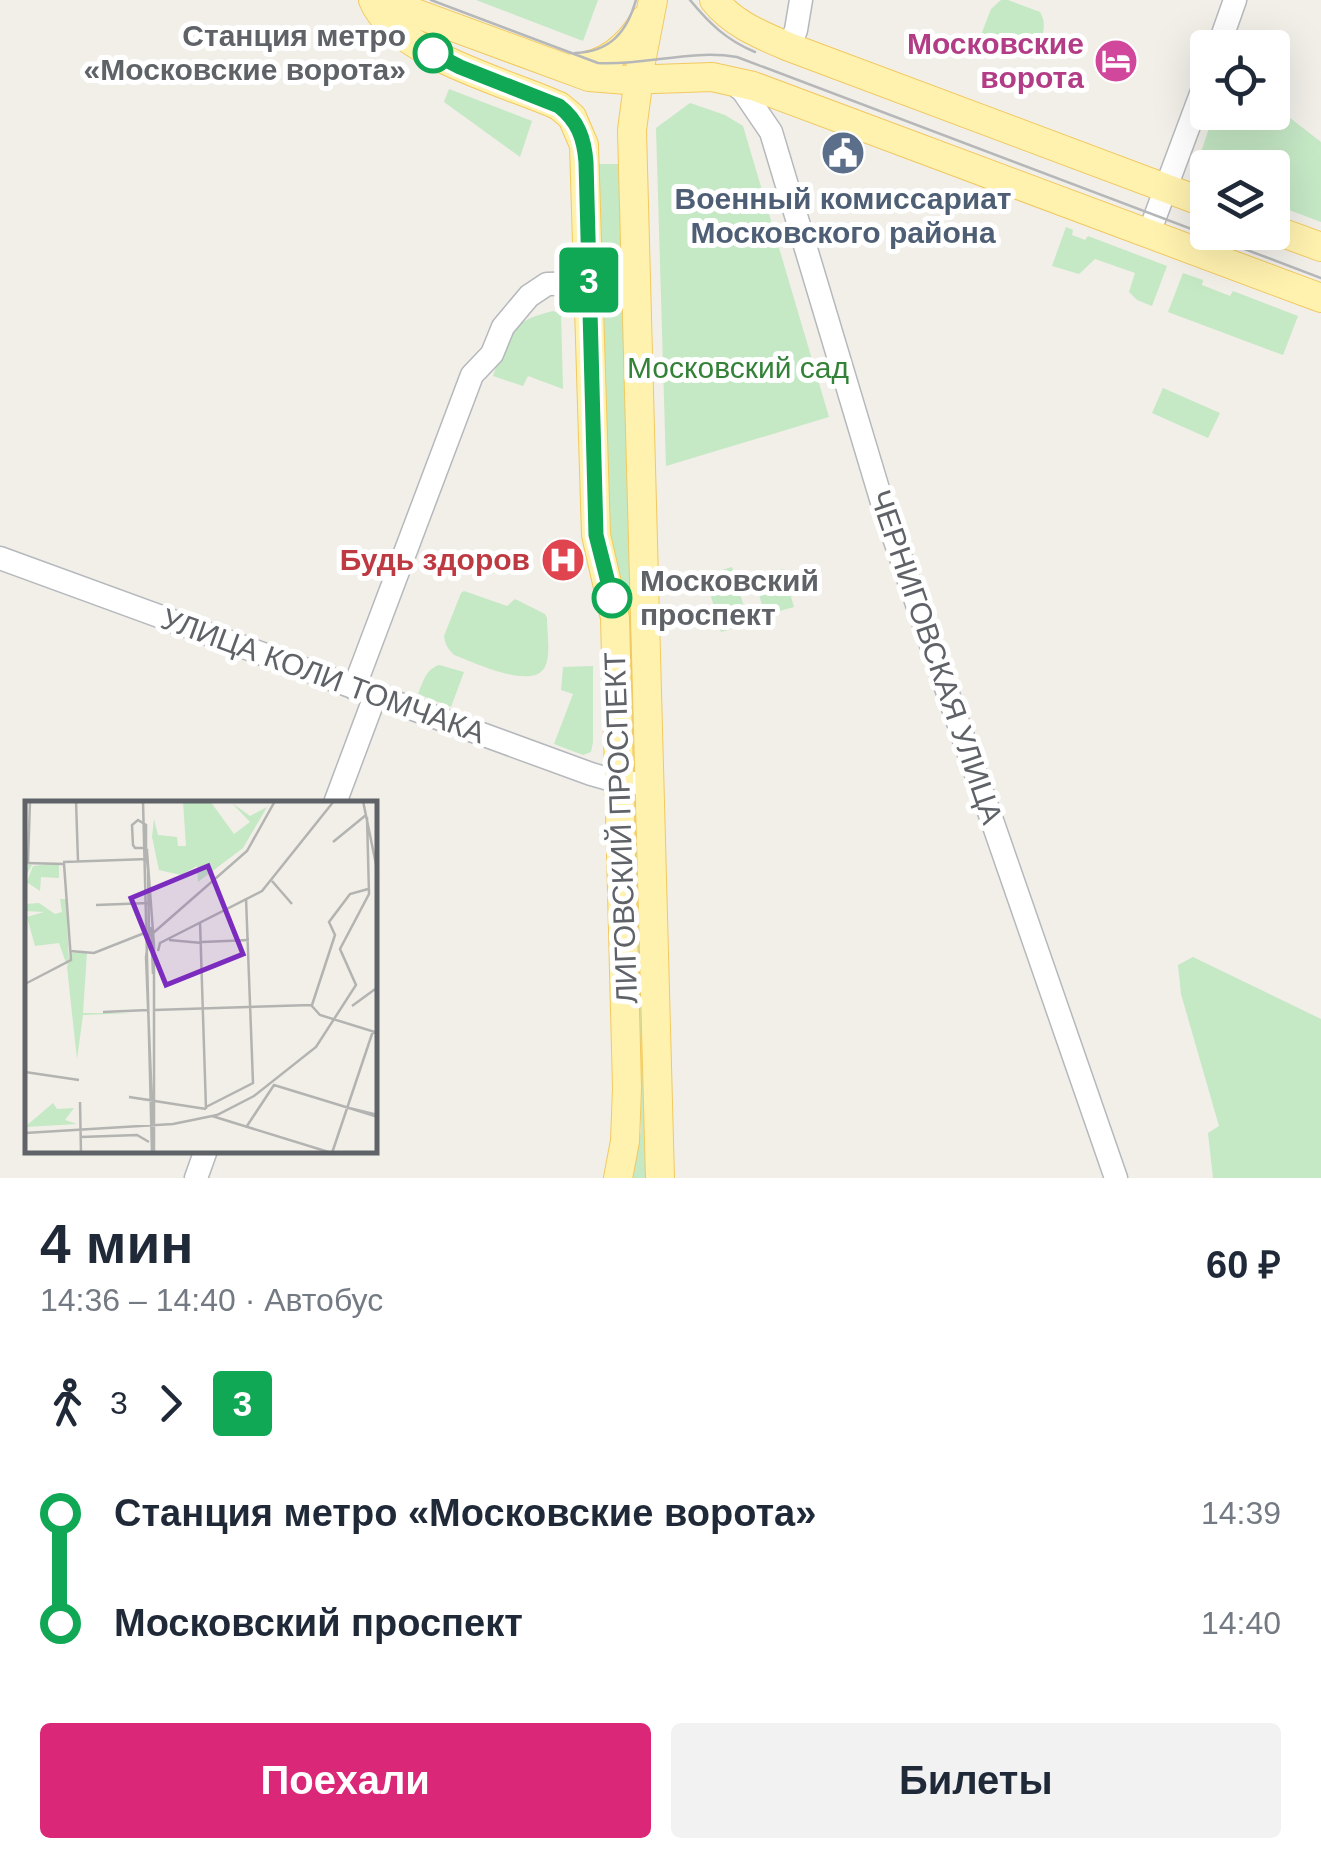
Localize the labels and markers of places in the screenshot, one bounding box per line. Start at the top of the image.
place label: Станция метро «Московские ворота» [84,19,406,86]
place label: Московские ворота [907,27,1084,94]
marker: Станция метро «Московские ворота» [414,34,452,72]
hotel icon: Московские ворота [1093,38,1139,84]
public building icon: Военный комиссариат Московского района [820,130,866,176]
place label: Военный комиссариат Московского района [674,182,1012,249]
hospital icon: Будь здоров [540,537,586,583]
place label: Будь здоров [340,543,530,576]
place label: Московский проспект [640,564,819,631]
marker: Московский проспект [593,579,631,617]

